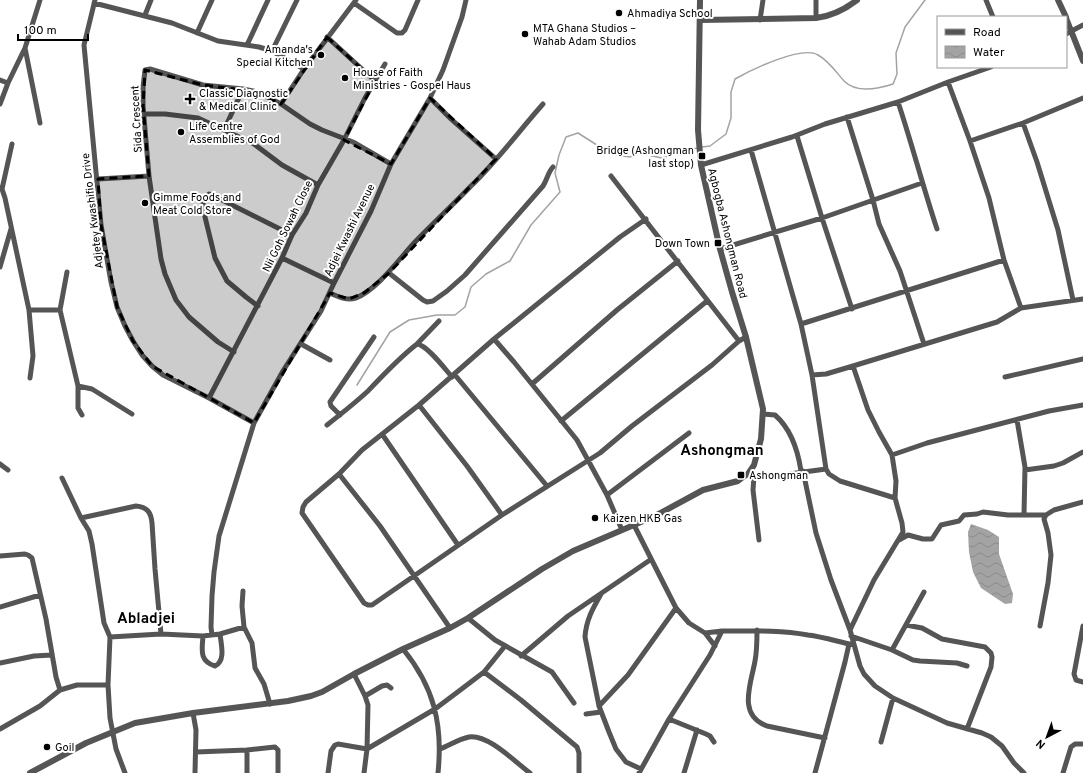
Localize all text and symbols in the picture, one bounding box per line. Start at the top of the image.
place label: Ahmadiya School [627,7,713,21]
marker: Ahmadiya School [614,8,624,18]
scale bar [18,16,88,42]
legend [937,16,1067,68]
place label: MTA Ghana Studios – Wahab Adam Studios [533,22,636,49]
text: 100 m [24,23,57,39]
text: Road [973,25,1001,41]
marker: MTA Ghana Studios – Wahab Adam Studios [520,29,530,39]
place label: Amanda's Special Kitchen [236,43,313,70]
text: Water [973,45,1005,61]
marker: Amanda's Special Kitchen [316,50,326,60]
place label: House of Faith Ministries - Gospel Haus [353,66,471,93]
marker: House of Faith Ministries - Gospel Haus [340,73,350,83]
street label: Sida Crescent [128,85,146,153]
place label: Classic Diagnostic & Medical Clinic [199,87,288,114]
marker: Classic Diagnostic & Medical Clinic [184,93,196,105]
place label: Life Centre Assemblies of God [189,120,280,147]
marker: Life Centre Assemblies of God [176,127,186,137]
place label: Bridge (Ashongman last stop) [596,144,694,171]
marker: Bridge (Ashongman last stop) [697,151,707,161]
street label: Adjetey Kwashifio Drive [79,152,107,270]
street label: Agbogba Ashongman Road [704,167,750,300]
street label: Nii Goh Sowah Close [260,178,316,275]
street label: Adjei Kwashi Avenue [321,182,378,279]
place label: Gimme Foods and Meat Cold Store [153,191,241,218]
marker: Gimme Foods and Meat Cold Store [140,198,150,208]
place label: Down Town [655,237,710,251]
marker: Down Town [713,238,723,248]
district label: Ashongman [680,442,764,461]
place label: Ashongman [749,469,808,483]
marker: Ashongman [736,470,746,480]
place label: Kaizen HKB Gas [603,512,682,526]
marker: Kaizen HKB Gas [590,513,600,523]
district label: Abladjei [117,610,175,629]
north arrow [1027,717,1067,757]
text: N [1034,736,1049,752]
place label: Goil [55,741,74,755]
marker: Goil [42,742,52,752]

